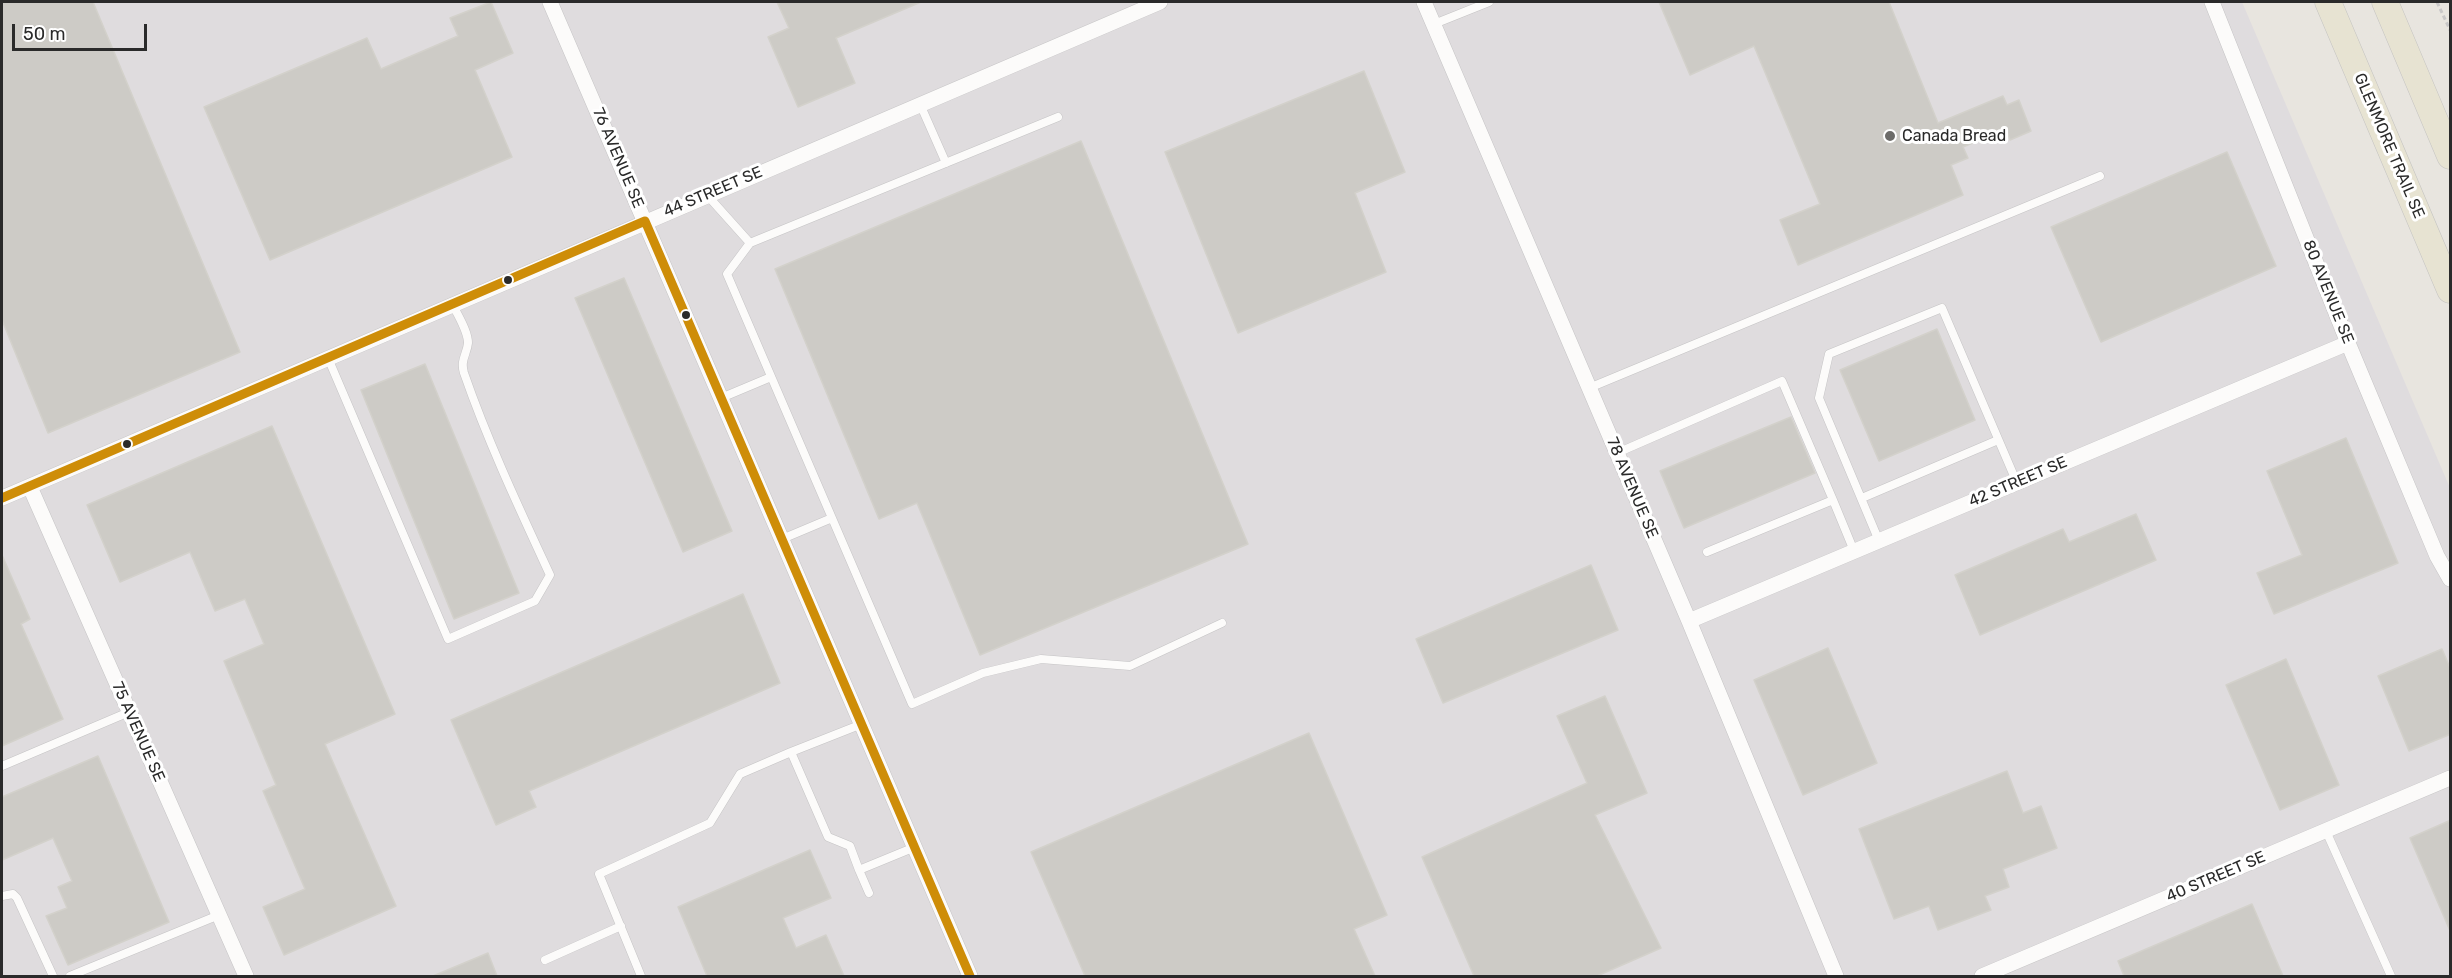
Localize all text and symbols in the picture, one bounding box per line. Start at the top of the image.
scale bar [15,12,150,50]
text: 50 m [23,23,66,45]
street label: GLENMORE TRAIL SE [2350,71,2428,221]
street label: 76 AVENUE SE [588,105,648,211]
place label: Canada Bread [1902,126,2006,146]
marker: Canada Bread [1883,129,1897,143]
street label: 44 STREET SE [661,163,765,221]
street label: 80 AVENUE SE [2299,237,2357,347]
unlabelled marker [502,274,514,286]
unlabelled marker [680,309,692,321]
street label: 78 AVENUE SE [1602,435,1662,541]
unlabelled marker [121,438,133,450]
street label: 42 STREET SE [1966,453,2070,511]
street label: 75 AVENUE SE [107,679,169,785]
street label: 40 STREET SE [2164,847,2268,907]

